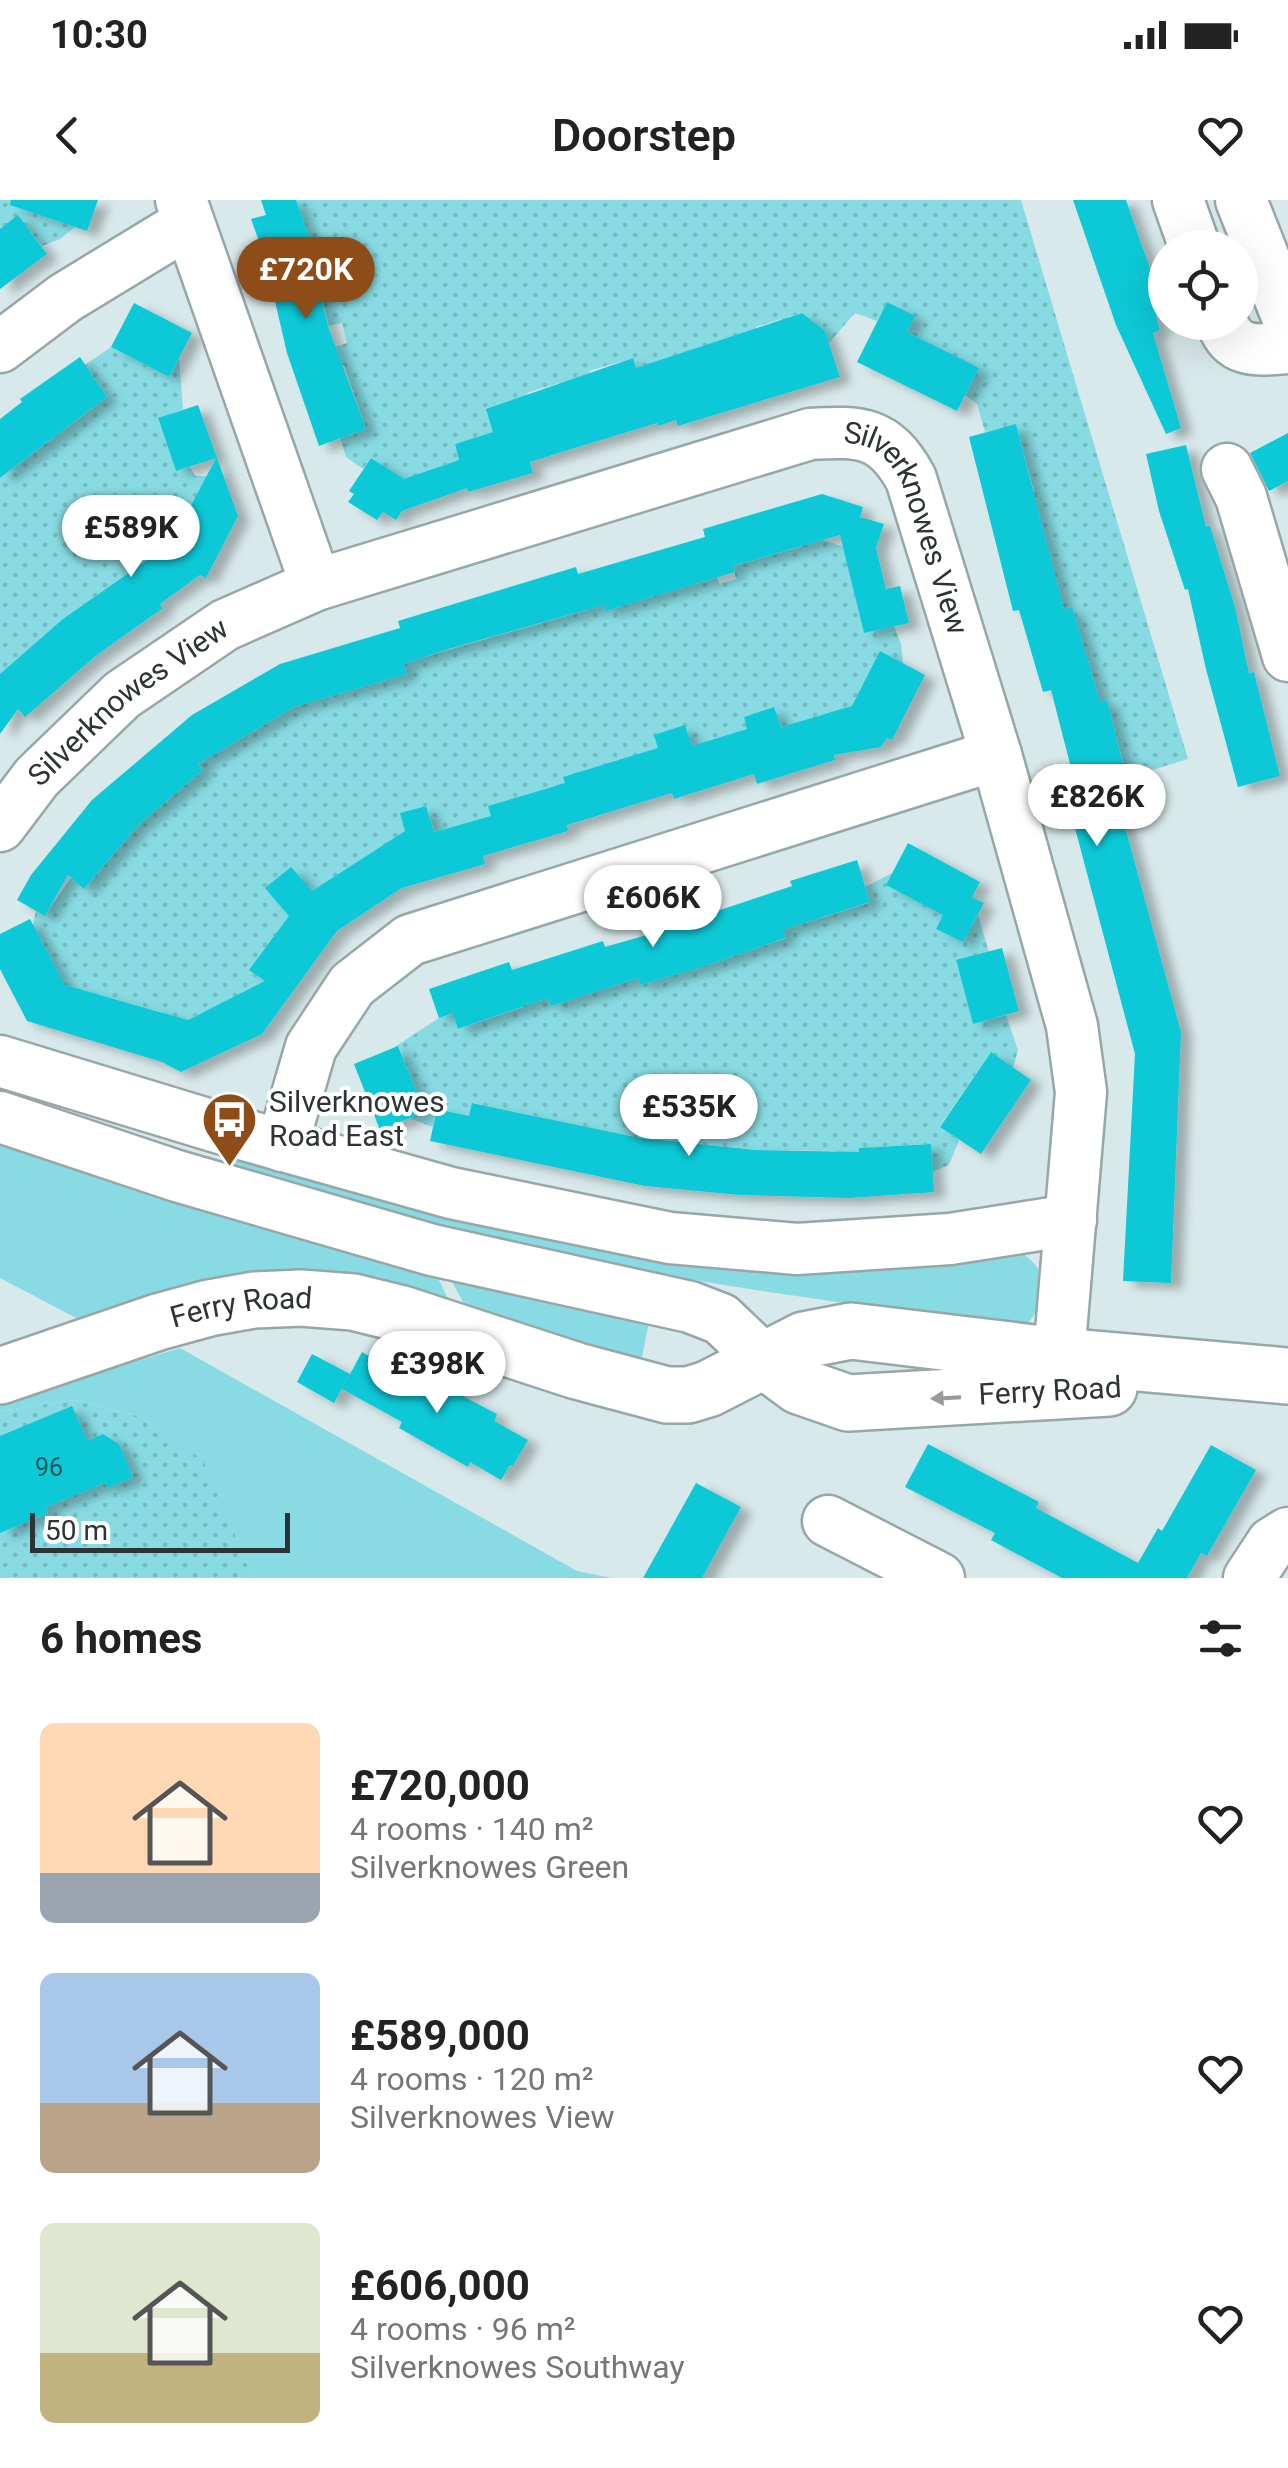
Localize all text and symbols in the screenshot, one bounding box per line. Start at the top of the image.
text: 10:30 [50,13,148,57]
icon: back [40,108,95,163]
icon: heart [1193,108,1248,163]
text: Doorstep [552,109,736,162]
map controls [1148,230,1258,340]
button: locate [1148,230,1258,340]
pin: £720K [236,237,376,322]
text: £720K [259,250,353,288]
street label: Silverknowes View [842,415,976,639]
pin: £589K [61,495,201,580]
text: £589K [84,508,178,546]
street label: Silverknowes View [21,610,235,793]
pin: £826K [1027,764,1167,849]
text: £826K [1050,777,1144,815]
pin: £606K [583,865,723,950]
text: £606K [606,878,700,916]
pin: £535K [619,1074,759,1159]
place label: Silverknowes Road East [269,1084,445,1153]
text: £535K [642,1087,736,1125]
bus stop icon: Silverknowes Road East [200,1089,260,1168]
street label: Ferry Road [166,1280,313,1335]
pin: £398K [367,1331,507,1416]
text: £398K [390,1344,484,1382]
street label: Ferry Road [978,1369,1122,1412]
one-way arrow [930,1390,962,1406]
house number: 96 [35,1453,63,1482]
scale bar [30,1508,290,1552]
text: 50 m [45,1514,108,1547]
icon: filters [1193,1611,1248,1666]
text: 6 homes [40,1614,202,1663]
text: £720,000 [350,1761,530,1810]
icon: home [120,1763,240,1883]
icon: heart [1193,1796,1248,1851]
text: 4 rooms · 140 m² [350,1810,593,1848]
text: Silverknowes Green [350,1848,629,1886]
text: £589,000 [350,2011,530,2060]
icon: home [120,2013,240,2133]
icon: heart [1193,2046,1248,2101]
text: 4 rooms · 120 m² [350,2060,593,2098]
text: Silverknowes View [350,2098,614,2136]
text: £606,000 [350,2261,530,2310]
icon: home [120,2263,240,2383]
icon: heart [1193,2296,1248,2351]
text: 4 rooms · 96 m² [350,2310,575,2348]
text: Silverknowes Southway [350,2348,685,2386]

